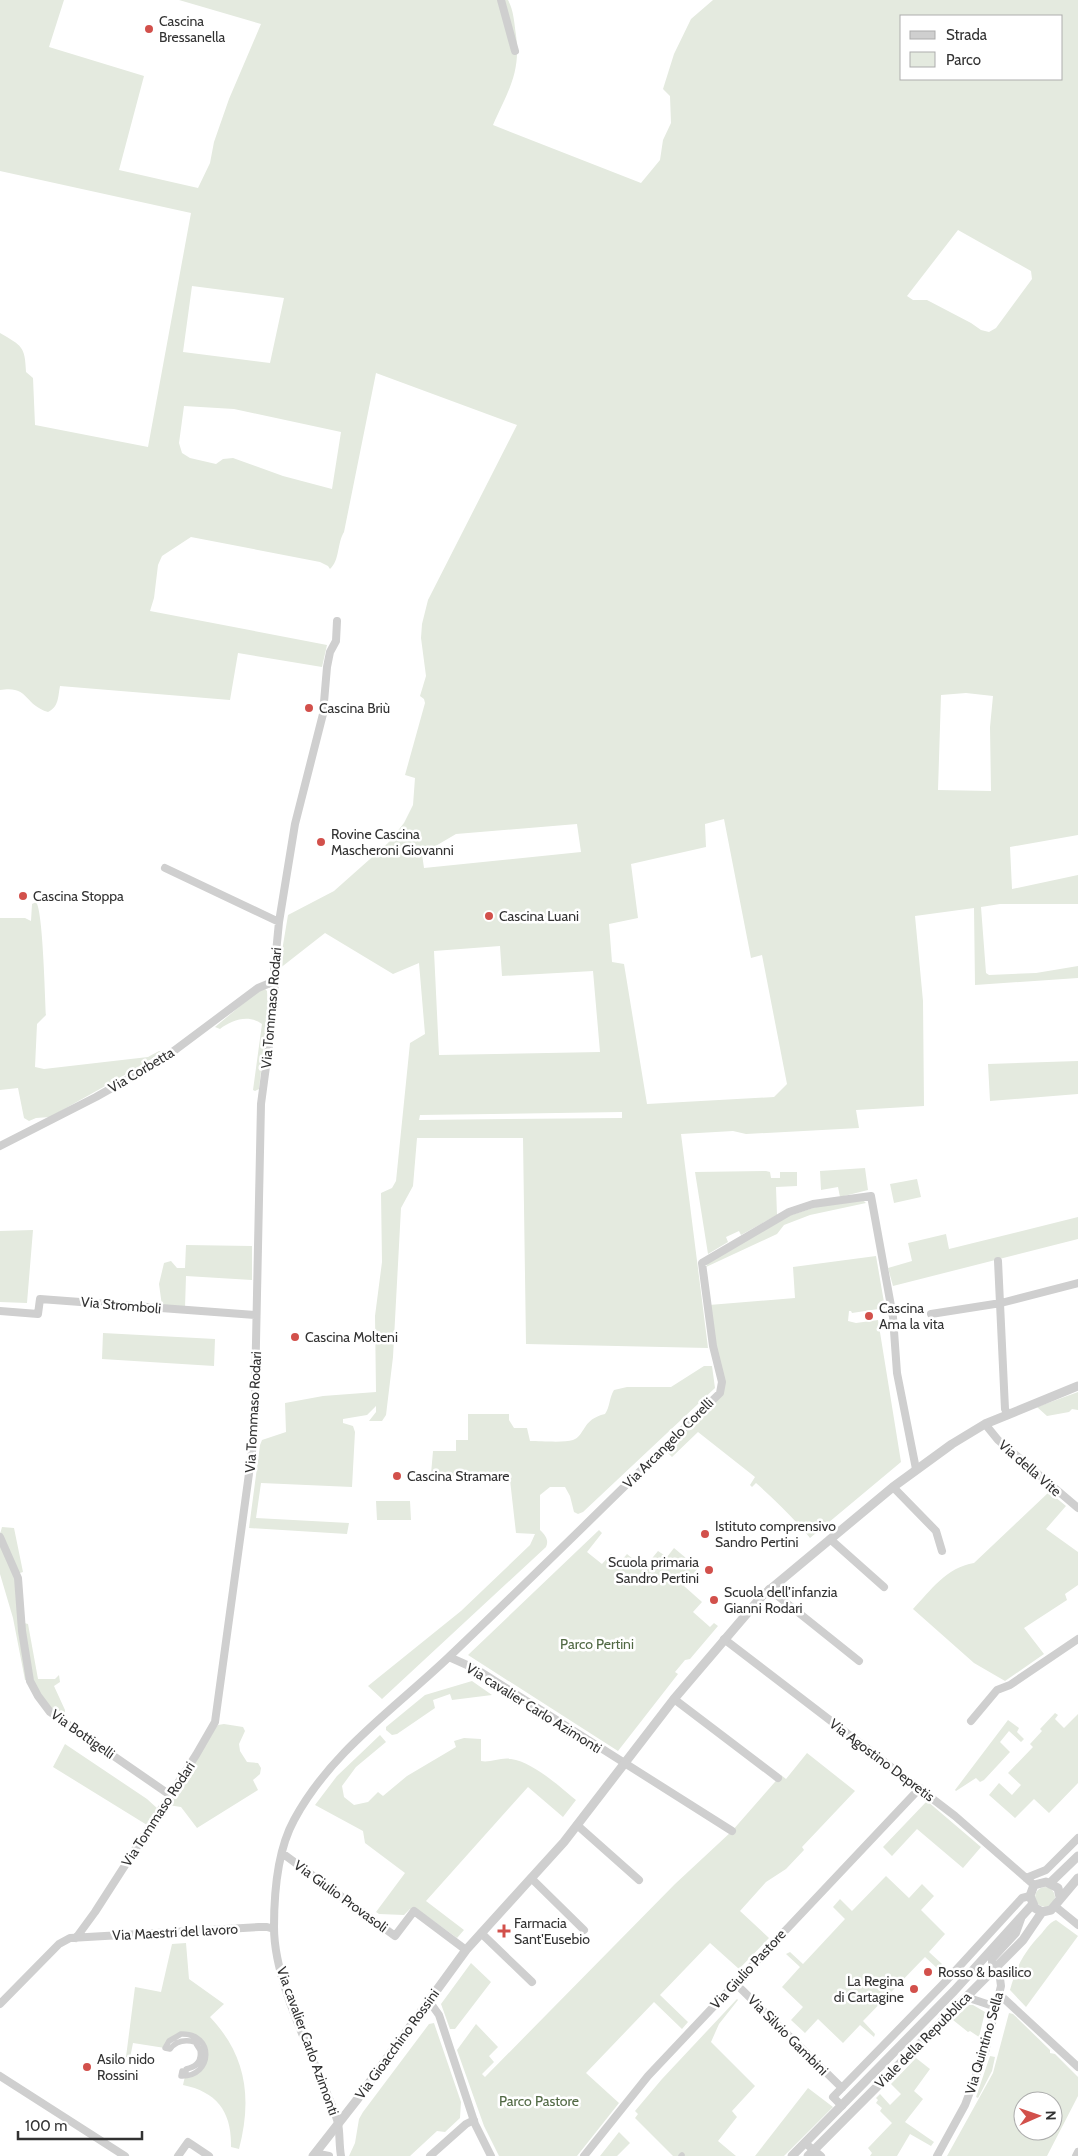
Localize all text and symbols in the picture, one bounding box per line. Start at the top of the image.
place label: Cascina Bressanella [159,12,226,46]
legend [900,15,1063,80]
marker: Cascina Bressanella [143,23,155,35]
text: Strada [946,26,988,44]
text: Parco [946,51,981,69]
place label: Cascina Briù [319,699,390,717]
marker: Cascina Briù [303,702,315,714]
place label: Rovine Cascina Mascheroni Giovanni [331,825,454,859]
marker: Rovine Cascina Mascheroni Giovanni [315,836,327,848]
place label: Cascina Stoppa [33,887,124,905]
marker: Cascina Stoppa [17,890,29,902]
place label: Cascina Luani [499,907,579,925]
marker: Cascina Luani [483,910,495,922]
street label: Via Tommaso Rodari [257,947,285,1069]
street label: Via Corbetta [105,1043,177,1097]
street label: Via Stromboli [80,1293,162,1317]
place label: Cascina Ama la vita [879,1299,945,1333]
marker: Cascina Ama la vita [863,1310,875,1322]
place label: Cascina Molteni [305,1328,398,1346]
marker: Cascina Molteni [289,1331,301,1343]
street label: Via Tommaso Rodari [241,1351,265,1473]
street label: Via Arcangelo Corelli [619,1394,717,1492]
street label: Via della Vite [995,1436,1065,1500]
place label: Cascina Stramare [407,1467,509,1485]
marker: Cascina Stramare [391,1470,403,1482]
place label: Istituto comprensivo Sandro Pertini [715,1517,836,1551]
marker: Istituto comprensivo Sandro Pertini [699,1528,711,1540]
place label: Scuola primaria Sandro Pertini [608,1553,699,1587]
marker: Scuola primaria Sandro Pertini [703,1564,715,1576]
place label: Scuola dell’infanzia Gianni Rodari [724,1583,838,1617]
marker: Scuola dell’infanzia Gianni Rodari [708,1594,720,1606]
park label: Parco Pertini [560,1635,634,1653]
street label: Via cavalier Carlo Azimonti [463,1659,605,1757]
street label: Via Bottigelli [47,1705,119,1763]
street label: Via Agostino Depretis [826,1715,938,1806]
street label: Via Tommaso Rodari [117,1758,199,1870]
street label: Via Giulio Provasoli [291,1856,392,1936]
place label: Farmacia Sant'Eusebio [514,1914,590,1948]
street label: Via Maestri del lavoro [112,1920,239,1944]
marker: Farmacia Sant'Eusebio [498,1925,510,1937]
street label: Via Giulio Pastore [706,1925,790,2013]
place label: Rosso & basilico [938,1963,1032,1981]
street label: Via cavalier Carlo Azimonti [273,1964,343,2118]
marker: Rosso & basilico [922,1966,934,1978]
place label: La Regina di Cartagine [834,1972,904,2006]
marker: La Regina di Cartagine [908,1983,920,1995]
street label: Via Gioacchino Rossini [351,1985,443,2103]
street label: Viale della Repubblica [871,1988,975,2092]
street label: Via Quintino Sella [961,1989,1007,2096]
street label: Via Silvio Gambini [744,1991,832,2079]
place label: Asilo nido Rossini [97,2050,155,2084]
marker: Asilo nido Rossini [81,2061,93,2073]
north arrow [1013,2091,1063,2141]
park label: Parco Pastore [499,2092,579,2110]
scale bar [18,2108,141,2140]
text: N [1042,2110,1060,2121]
text: 100 m [25,2117,67,2135]

